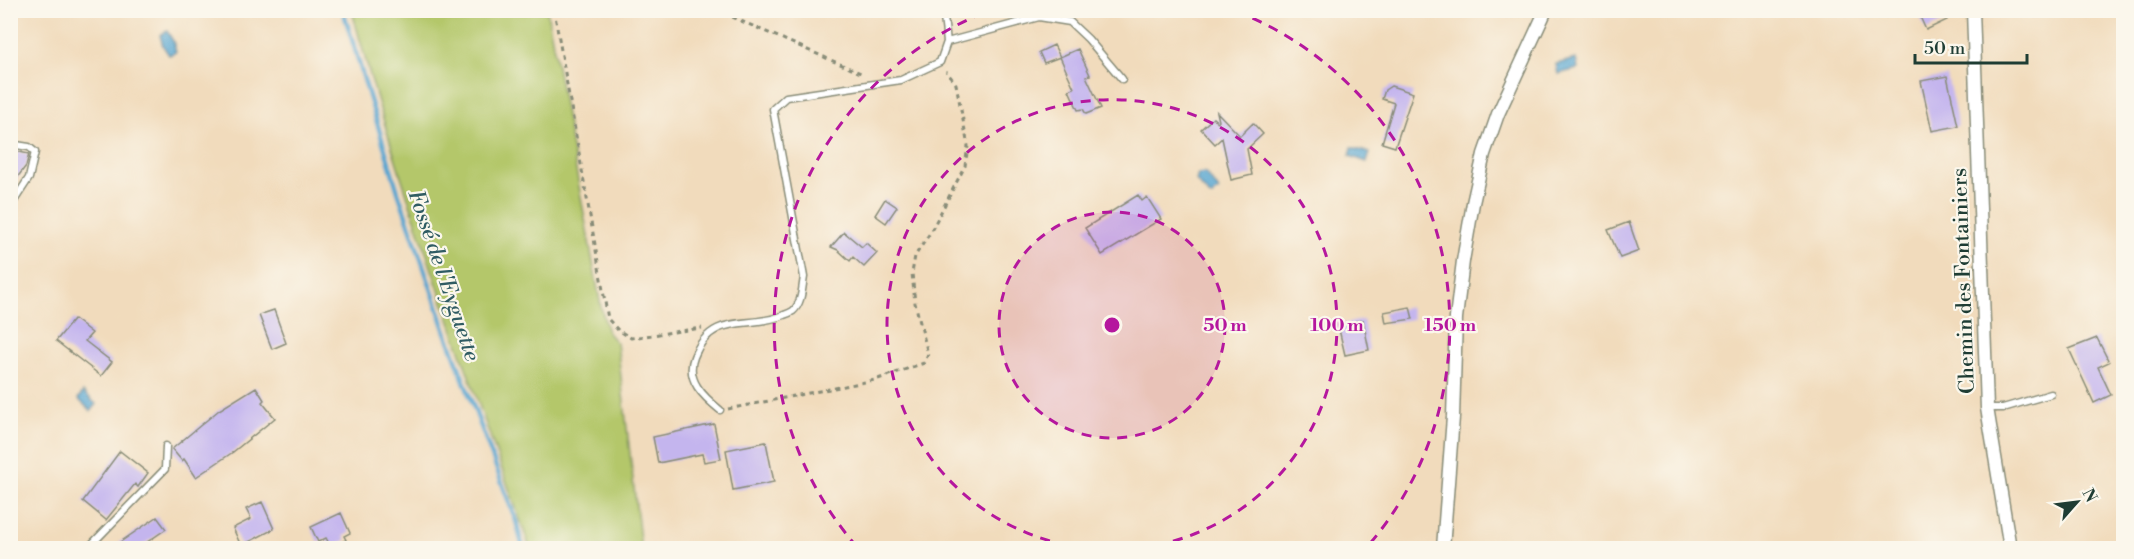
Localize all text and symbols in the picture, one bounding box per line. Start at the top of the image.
scale bar [1915,27,2028,65]
text: 50 m [1924,37,1966,60]
street label: Chemin des Fontainiers [1947,168,1981,394]
water label: Fossé de l'Eyguette [402,186,486,365]
text: 50 m [1203,314,1247,337]
text: 100 m [1310,314,1364,337]
text: 150 m [1424,314,1477,337]
centre of rings [1102,315,1122,335]
north arrow [2047,472,2107,532]
text: N [2078,485,2101,506]

